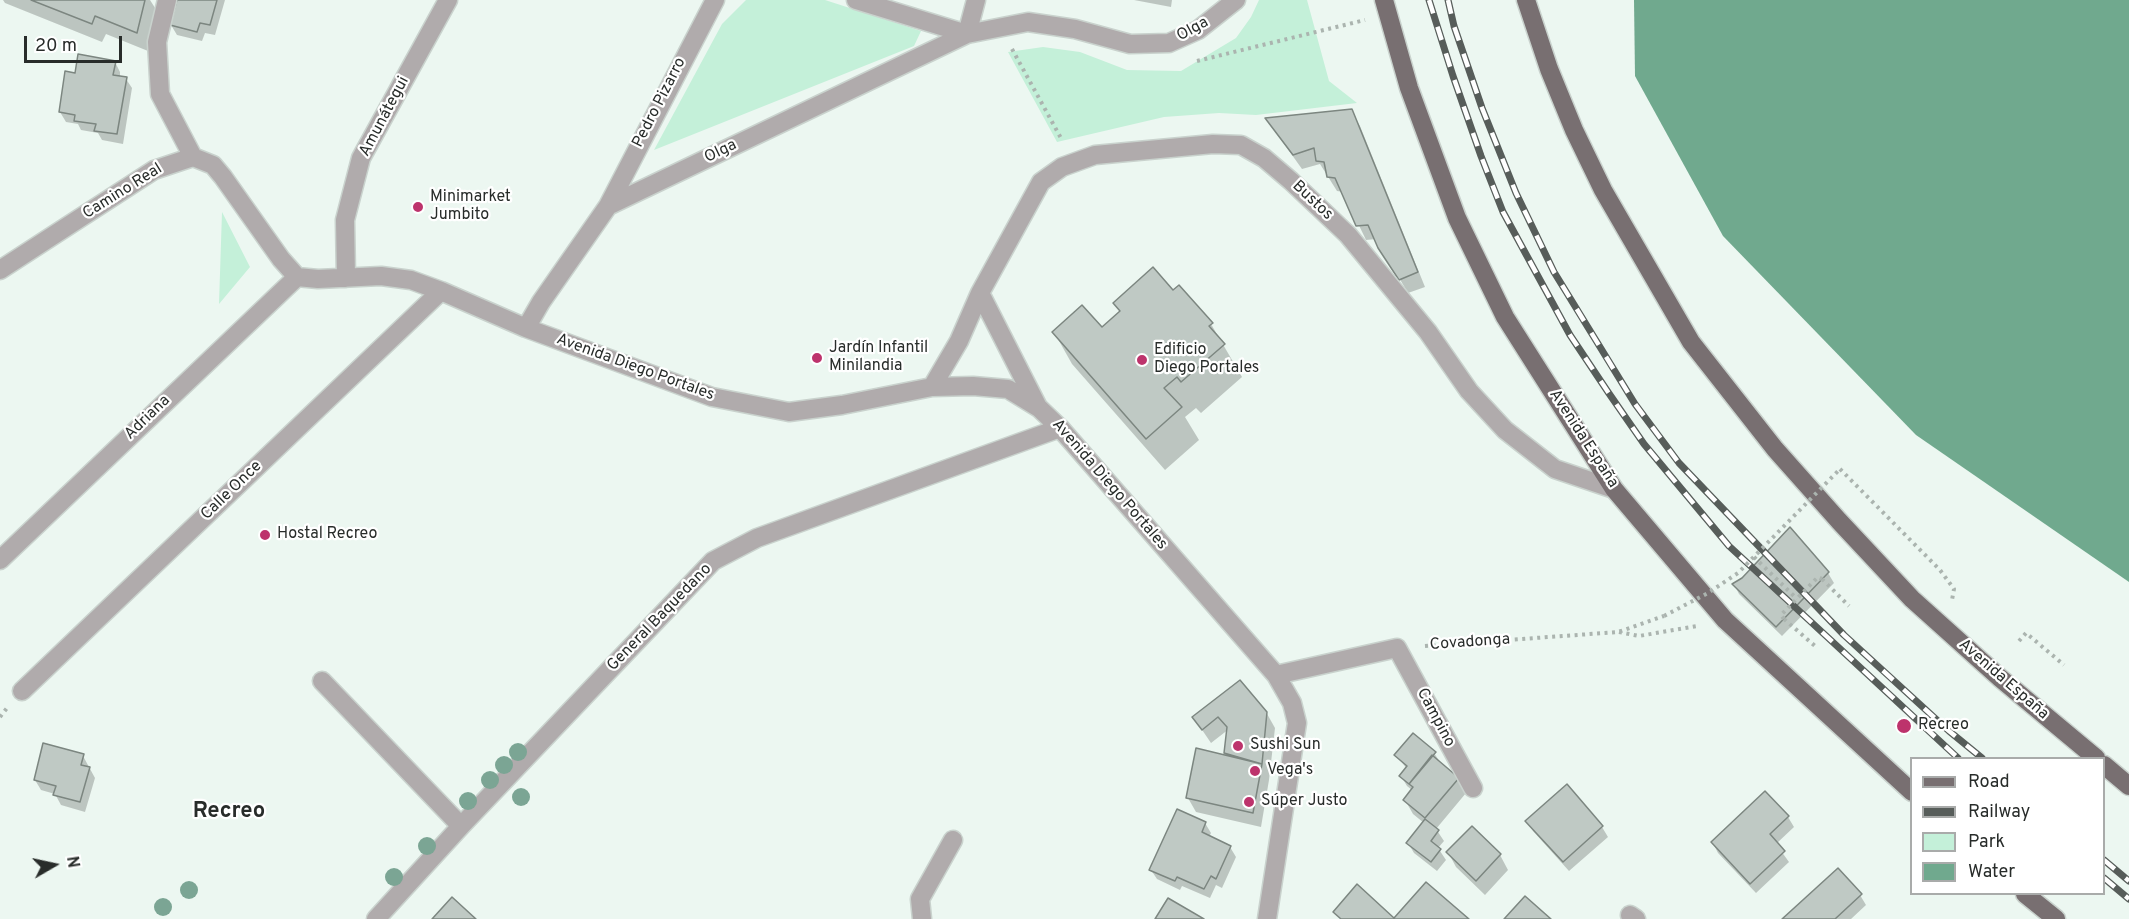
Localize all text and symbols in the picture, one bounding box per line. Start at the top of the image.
street label: Olga [1174,14,1212,46]
scale bar [27,24,124,62]
text: 20 m [35,35,77,58]
street label: Pedro Pizarro [629,55,691,151]
street label: Amunátegui [356,74,414,160]
street label: Olga [702,136,740,168]
street label: Camino Real [80,160,166,224]
street label: Bustos [1288,177,1336,225]
place label: Minimarket Jumbito [430,188,511,226]
marker: Minimarket Jumbito [411,200,425,214]
street label: Avenida Diego Portales [553,330,717,406]
place label: Jardín Infantil Minilandia [829,339,928,377]
place label: Edificio Diego Portales [1154,341,1259,379]
marker: Jardín Infantil Minilandia [810,351,824,365]
marker: Edificio Diego Portales [1135,353,1149,367]
street label: Avenida España [1544,386,1622,492]
street label: Adriana [121,392,175,444]
street label: Avenida Diego Portales [1047,416,1171,554]
street label: Calle Once [198,457,266,525]
place label: Hostal Recreo [277,525,377,545]
marker: Hostal Recreo [258,528,272,542]
street label: General Baquedano [604,560,716,676]
street label: Covadonga [1429,631,1511,655]
street label: Avenida España [1954,636,2052,724]
street label: Campino [1411,685,1459,751]
place label: Recreo [1918,716,1969,736]
marker: Recreo [1895,717,1913,735]
place label: Sushi Sun [1250,736,1321,756]
marker: Sushi Sun [1231,739,1245,753]
legend [1910,757,2105,895]
place label: Vega's [1267,761,1313,781]
marker: Vega's [1248,764,1262,778]
text: Road [1968,771,2010,794]
place label: Súper Justo [1261,792,1348,812]
marker: Súper Justo [1242,795,1256,809]
district label: Recreo [193,800,265,826]
text: Railway [1968,801,2030,824]
text: Park [1968,831,2005,854]
north arrow [24,835,84,895]
text: N [61,855,83,869]
text: Water [1968,861,2015,884]

